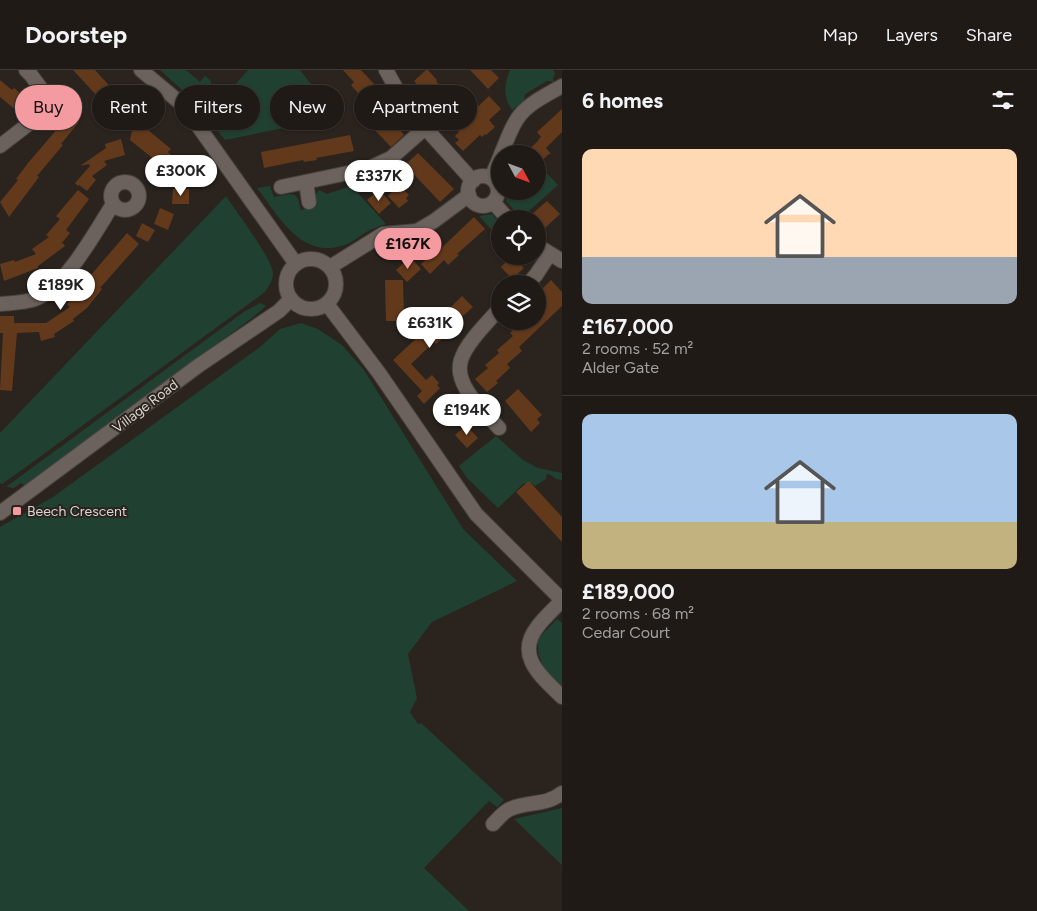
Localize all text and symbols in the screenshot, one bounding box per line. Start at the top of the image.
text: Doorstep [25,20,127,49]
text: Map [823,24,858,46]
text: Layers [886,24,938,46]
text: Share [966,24,1012,46]
chip: Buy [15,85,82,130]
chip: Rent [92,85,165,130]
chip: Filters [175,85,260,130]
chip: New [270,85,344,130]
chip: Apartment [354,85,477,130]
icon: filters [989,86,1017,114]
text: 6 homes [582,88,663,113]
north arrow [491,145,546,200]
map controls [491,145,546,330]
pin: £300K [146,154,216,197]
pin: £337K [344,160,414,202]
text: £300K [156,161,206,180]
text: £337K [356,166,402,185]
icon: home [755,181,845,271]
button: locate [491,210,546,265]
pin: £167K [373,228,443,270]
text: £167K [385,234,431,253]
pin: £189K [26,268,96,311]
text: £189K [38,275,84,294]
button: layers [491,275,546,330]
pin: £631K [395,306,465,349]
text: £631K [407,313,453,332]
text: £167,000 [582,314,673,339]
text: 2 rooms · 52 m² [582,339,693,358]
text: Alder Gate [582,358,659,377]
street label: Village Road [109,376,181,437]
pin: £194K [432,394,502,436]
text: £194K [444,400,490,419]
icon: home [755,447,845,537]
place label: Beech Crescent [27,503,127,520]
marker: Beech Crescent [11,505,23,517]
text: £189,000 [582,579,675,604]
text: 2 rooms · 68 m² [582,604,694,623]
text: Cedar Court [582,623,670,642]

